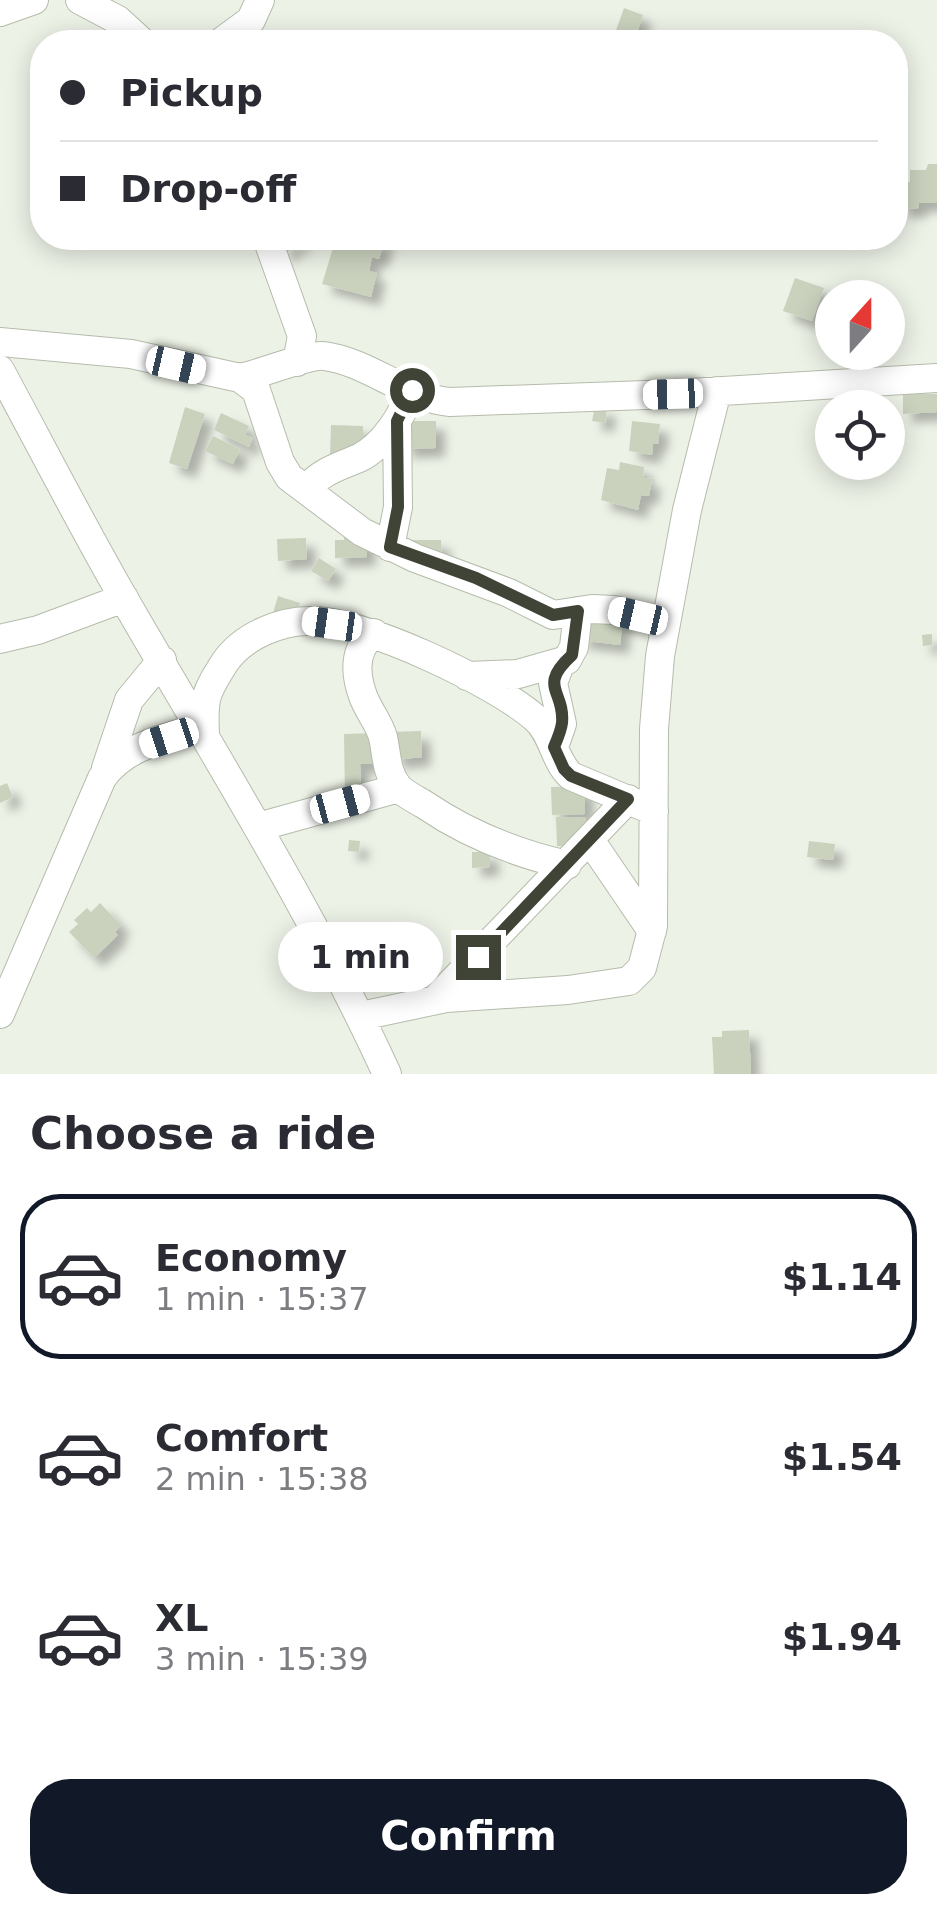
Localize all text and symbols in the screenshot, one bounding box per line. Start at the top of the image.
text: Pickup [120,71,263,115]
text: Drop-off [120,167,296,211]
north arrow [815,280,905,370]
map controls [815,280,905,480]
car [143,344,209,386]
route start [390,368,435,413]
car [642,378,704,410]
button: locate [815,390,905,480]
car [605,595,671,637]
car [300,605,364,643]
car [136,714,202,762]
car [307,782,373,826]
callout: 1 min [278,922,443,992]
route end [456,935,501,980]
text: 1 min [310,938,411,976]
text: Choose a ride [30,1107,376,1160]
icon: car [35,1232,125,1322]
text: Economy [155,1236,347,1280]
text: $1.14 [782,1255,902,1299]
text: 1 min · 15:37 [155,1280,369,1318]
icon: car [35,1412,125,1502]
text: Comfort [155,1416,328,1460]
text: $1.54 [782,1435,902,1479]
text: 2 min · 15:38 [155,1460,369,1498]
icon: car [35,1592,125,1682]
text: XL [155,1596,209,1640]
text: $1.94 [782,1615,902,1659]
text: 3 min · 15:39 [155,1640,369,1678]
button: Confirm [30,1779,907,1894]

